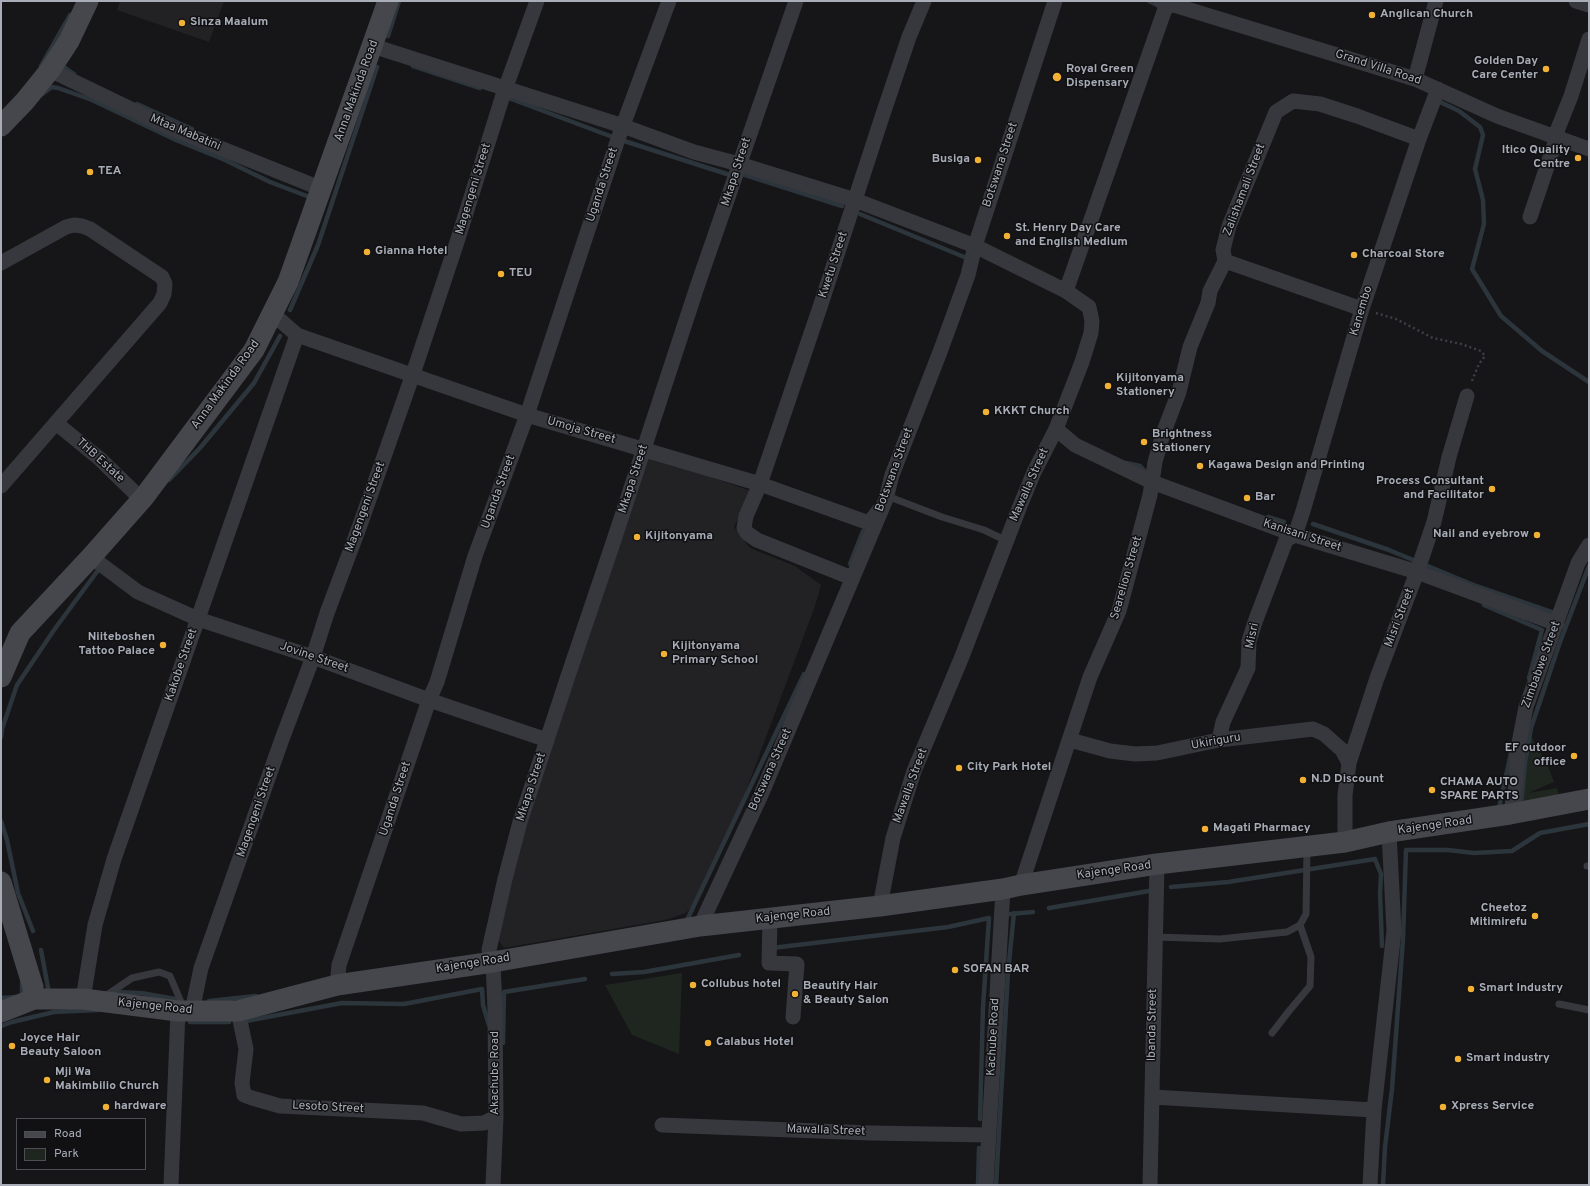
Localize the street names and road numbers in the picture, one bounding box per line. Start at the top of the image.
street label: Anna Makinda Road [332,38,382,144]
street label: Grand Villa Road [1333,47,1423,89]
street label: Mtaa Mabatini [148,112,222,154]
street label: Botswana Street [980,121,1022,209]
street label: Mkapa Street [719,136,755,208]
street label: Magengeni Street [453,142,495,236]
street label: Zalishamali Street [1221,142,1269,238]
street label: Uganda Street [584,146,622,224]
street label: Kwetu Street [816,230,852,300]
street label: Kanembo [1348,284,1376,338]
street label: Anna Makinda Road [189,338,263,432]
street label: Umoja Street [545,414,617,448]
street label: Botswana Street [873,426,917,514]
street label: THB Estate [73,436,127,486]
street label: Mkapa Street [616,443,652,515]
street label: Mawalla Street [1007,446,1053,524]
street label: Uganda Street [479,453,519,531]
street label: Magengeni Street [343,460,389,554]
street label: Kanisani Street [1261,517,1343,555]
street label: Searelion Street [1108,535,1146,621]
street label: Misri Street [1382,587,1418,649]
street label: Zimbabwe Street [1520,619,1564,711]
street label: Misri [1243,622,1263,650]
street label: Kakobe Street [163,627,201,703]
street label: Jovine Street [278,640,350,676]
street label: Botswana Street [746,727,796,813]
street label: Ukiriguru [1190,731,1242,753]
street label: Mawalla Street [891,747,931,825]
street label: Mkapa Street [514,751,550,823]
street label: Uganda Street [377,760,415,838]
street label: Magengeni Street [235,765,279,859]
street label: Kajenge Road [1397,814,1473,838]
street label: Kajenge Road [1076,859,1152,883]
street label: Kajenge Road [755,905,831,927]
street label: Kajenge Road [435,951,511,977]
street label: Ibanda Street [1145,989,1161,1061]
street label: Kajenge Road [117,996,193,1018]
street label: Kachube Road [985,998,1003,1076]
street label: Akachube Road [489,1031,503,1115]
street label: Lesoto Street [292,1099,364,1117]
street label: Mawalla Street [786,1122,866,1140]

